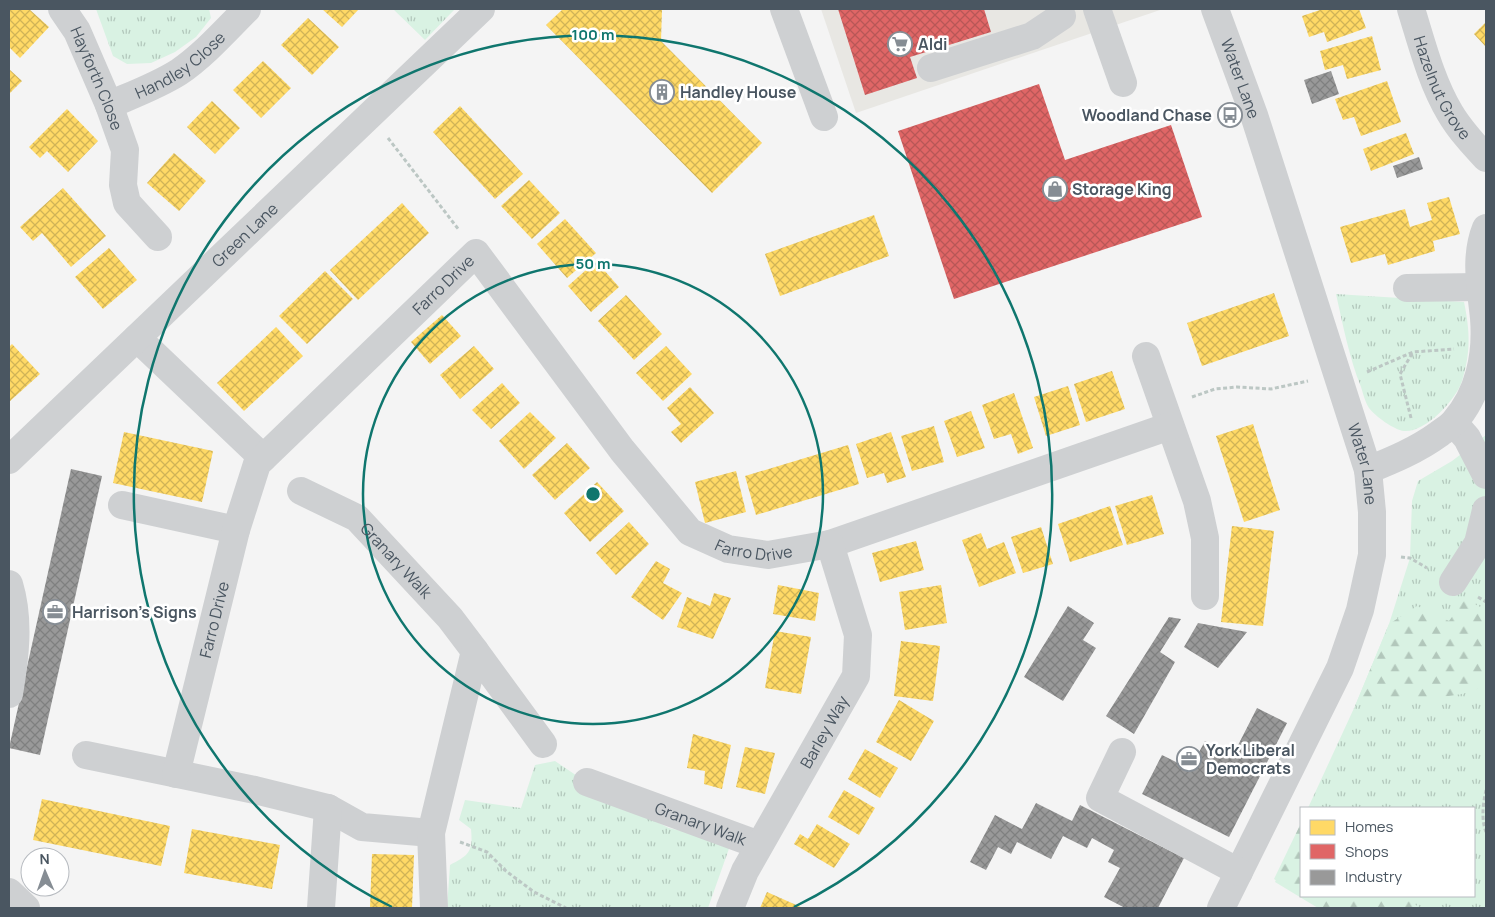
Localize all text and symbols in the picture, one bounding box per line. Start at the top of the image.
street label: Hayforth Close [65,23,128,133]
text: 100 m [572,24,614,45]
street label: Handley Close [131,27,230,104]
supermarket icon: Aldi [887,31,913,57]
place label: Aldi [918,33,948,55]
street label: Hazelnut Grove [1409,33,1476,144]
street label: Water Lane [1216,35,1265,121]
building icon: Handley House [649,79,675,105]
place label: Handley House [680,81,797,103]
bus stop icon: Woodland Chase [1217,102,1243,128]
place label: Woodland Chase [1082,104,1212,126]
shop icon: Storage King [1042,176,1068,202]
place label: Storage King [1072,178,1172,200]
street label: Green Lane [207,198,283,272]
street label: Farro Drive [407,250,479,320]
text: 50 m [575,253,611,274]
street label: Water Lane [1343,420,1382,506]
centre of rings [584,485,602,503]
street label: Granary Walk [356,518,438,604]
street label: Farro Drive [712,534,794,566]
street label: Farro Drive [194,579,234,660]
office icon: Harrison's Signs [42,599,68,625]
place label: Harrison's Signs [72,601,197,623]
street label: Barley Way [795,691,854,772]
place label: York Liberal Democrats [1206,739,1295,779]
office icon: York Liberal Democrats [1176,746,1202,772]
street label: Granary Walk [652,797,751,851]
legend [1300,807,1475,897]
text: Homes [1345,816,1394,837]
text: Shops [1345,841,1389,862]
north arrow [20,847,70,897]
text: N [39,849,50,868]
text: Industry [1345,866,1402,887]

